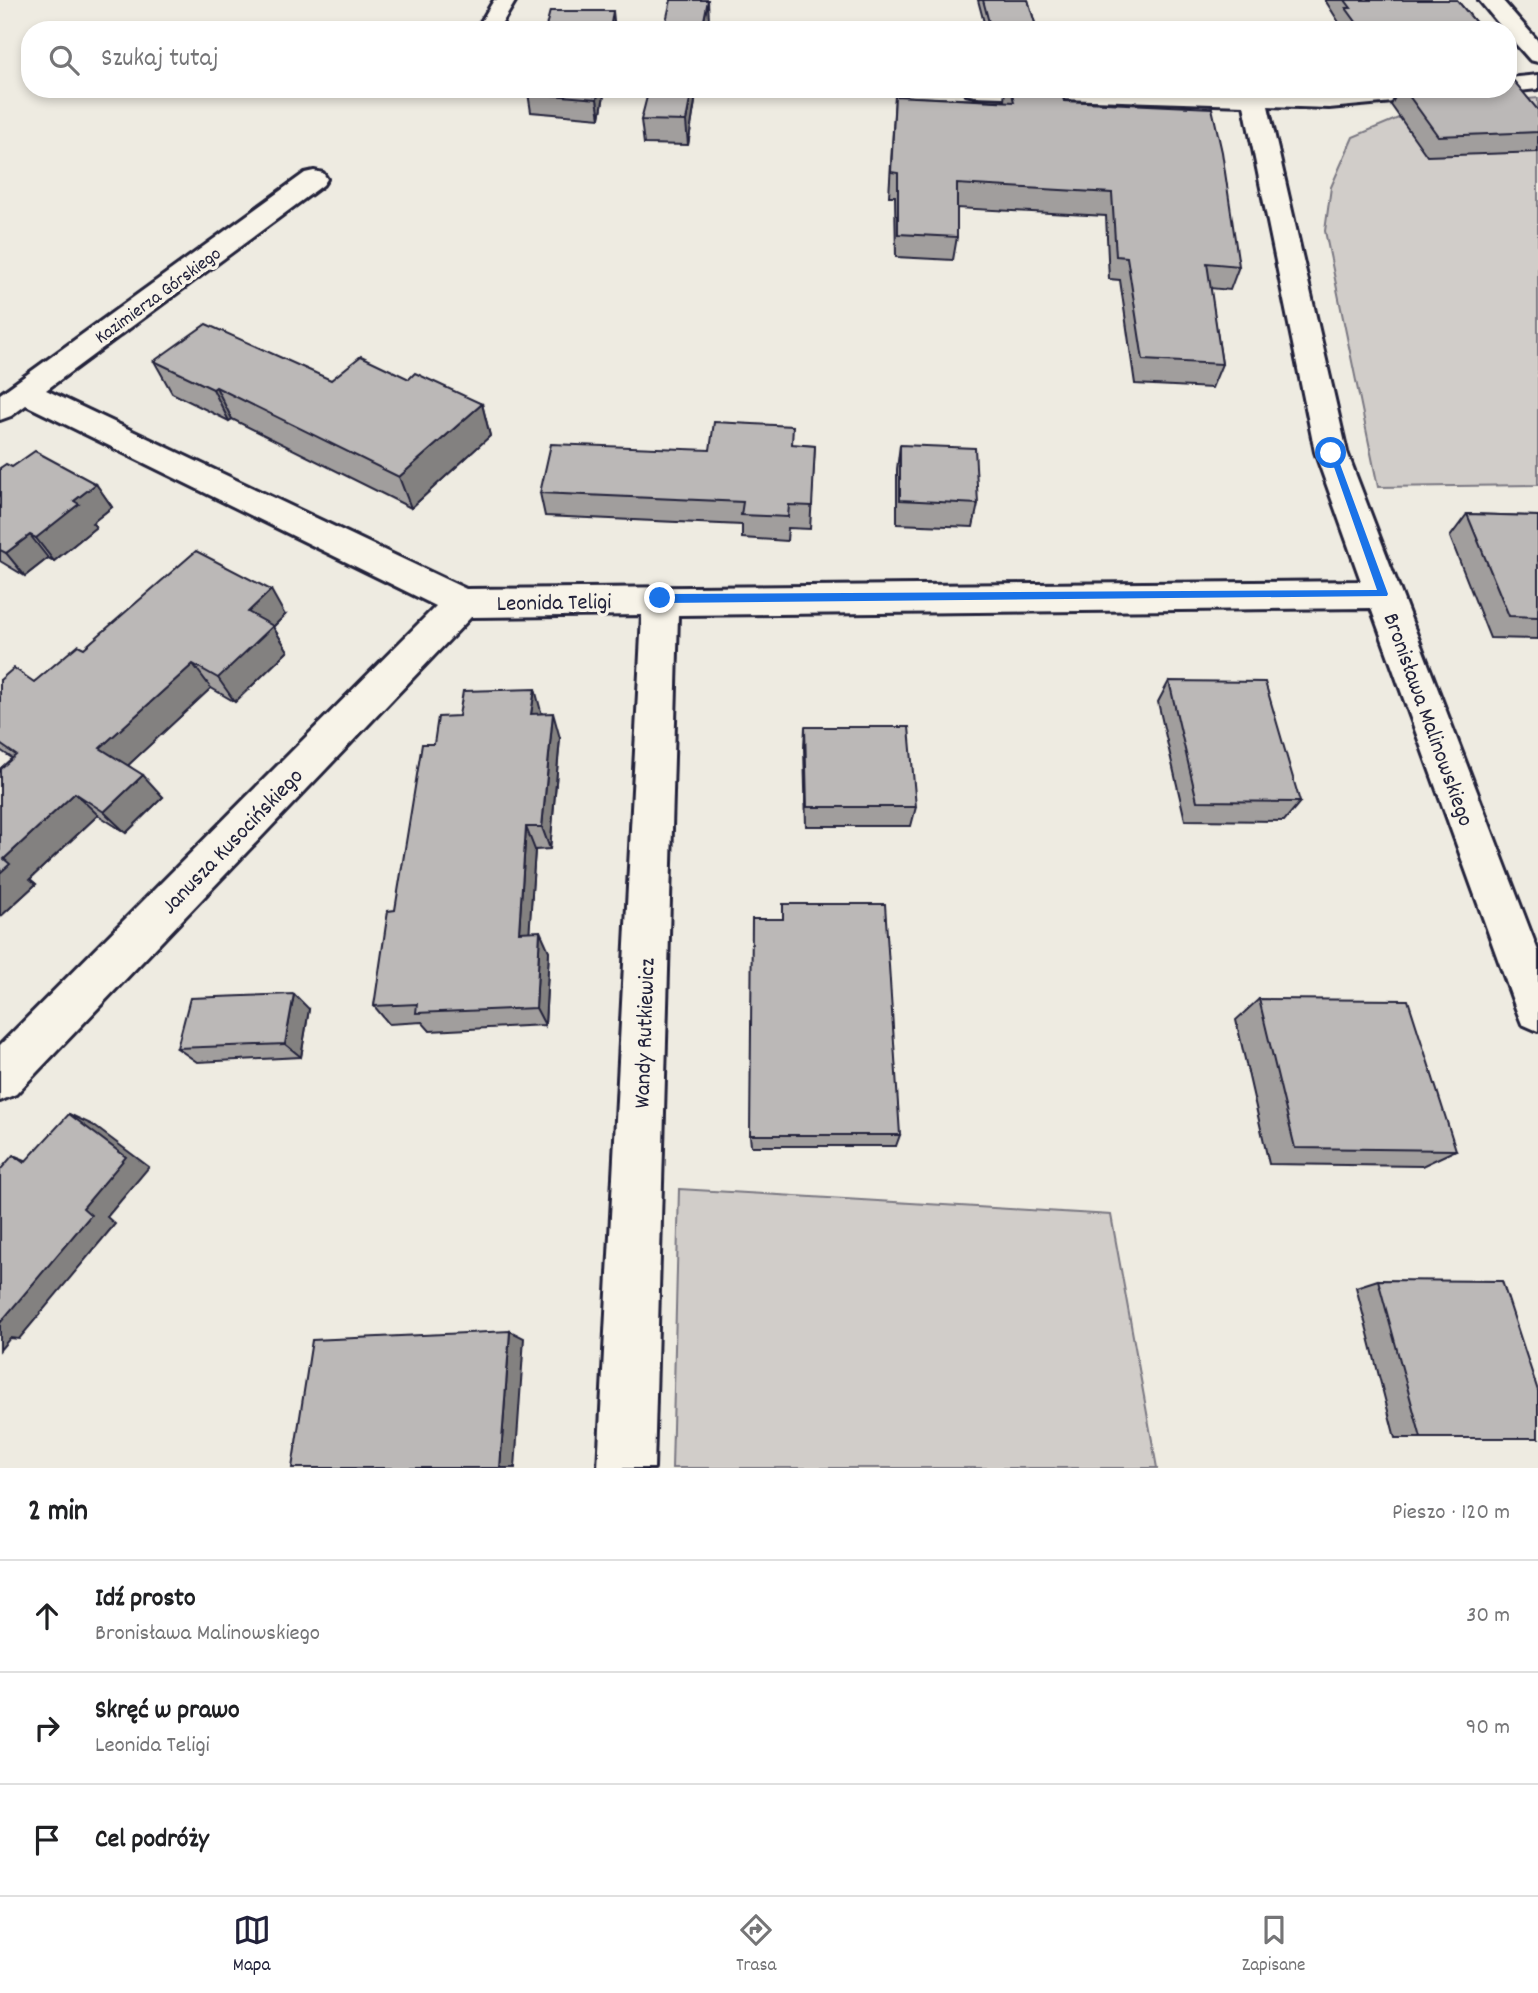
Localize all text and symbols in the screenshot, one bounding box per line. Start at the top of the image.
search box [21,21,1517,98]
icon: search [45,41,83,79]
text: Szukaj tutaj [101,41,219,78]
street label: Kazimierza Górskiego [90,242,228,352]
route start [1315,437,1346,468]
route end [644,582,675,613]
street label: Leonida Teligi [496,587,612,622]
street label: Bronisława Malinowskiego [1373,609,1481,832]
street label: Janusza Kusocińskiego [155,762,312,923]
street label: Wandy Rutkiewicz [627,957,666,1109]
text: 2 min [28,1492,88,1535]
text: Pieszo · 120 m [1392,1497,1510,1530]
text: Idź prosto [95,1581,196,1618]
icon: ahead [28,1597,66,1635]
text: 30 m [1466,1600,1510,1633]
text: Bronisława Malinowskiego [95,1618,320,1651]
text: Skręć w prawo [95,1693,239,1730]
icon: right [28,1709,66,1747]
text: 90 m [1466,1712,1510,1745]
text: Leonida Teligi [95,1730,210,1763]
icon: arrive [28,1821,66,1859]
text: Cel podróży [95,1822,209,1859]
tab: Mapa [233,1911,271,1980]
tab: Trasa [736,1911,776,1980]
tab: Zapisane [1242,1911,1305,1980]

